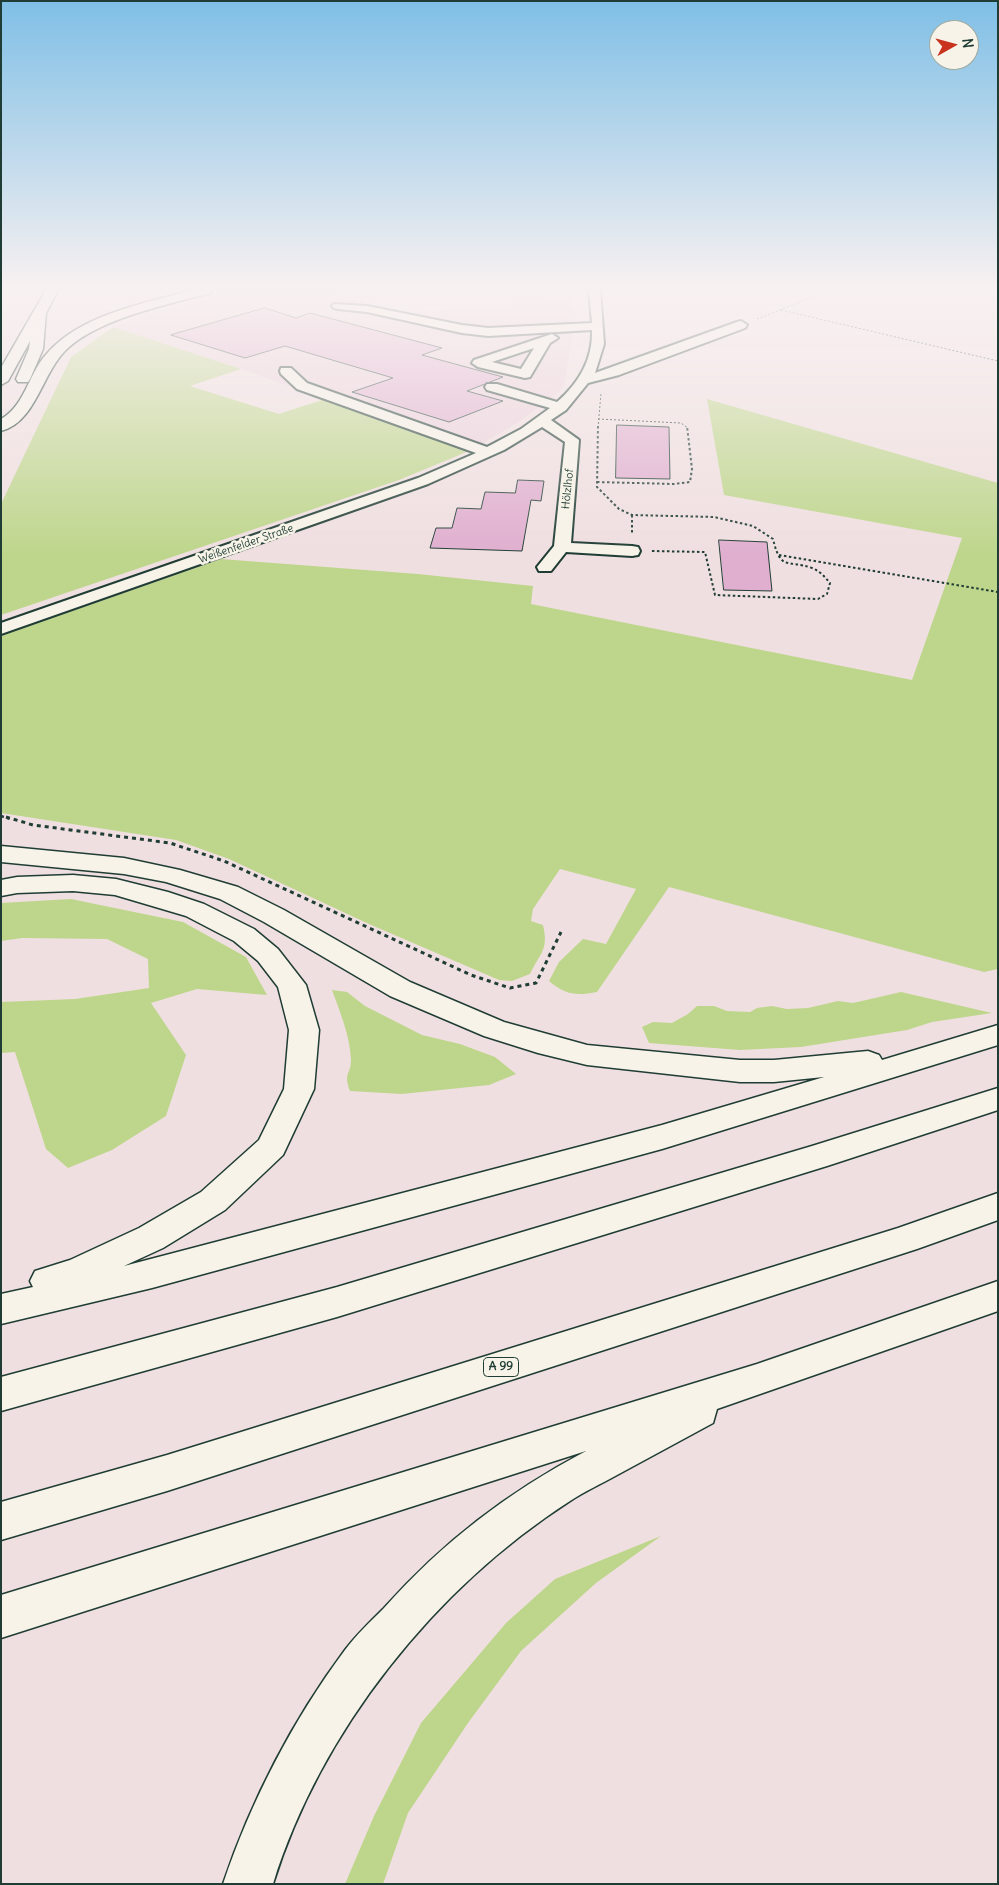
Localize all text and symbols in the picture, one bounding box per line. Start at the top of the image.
north arrow [929,20,979,70]
text: N [958,37,977,49]
street label: Hölzlhof [559,468,577,510]
street label: Weißenfelder Straße [197,522,295,566]
road number: A 99 [484,1358,518,1376]

